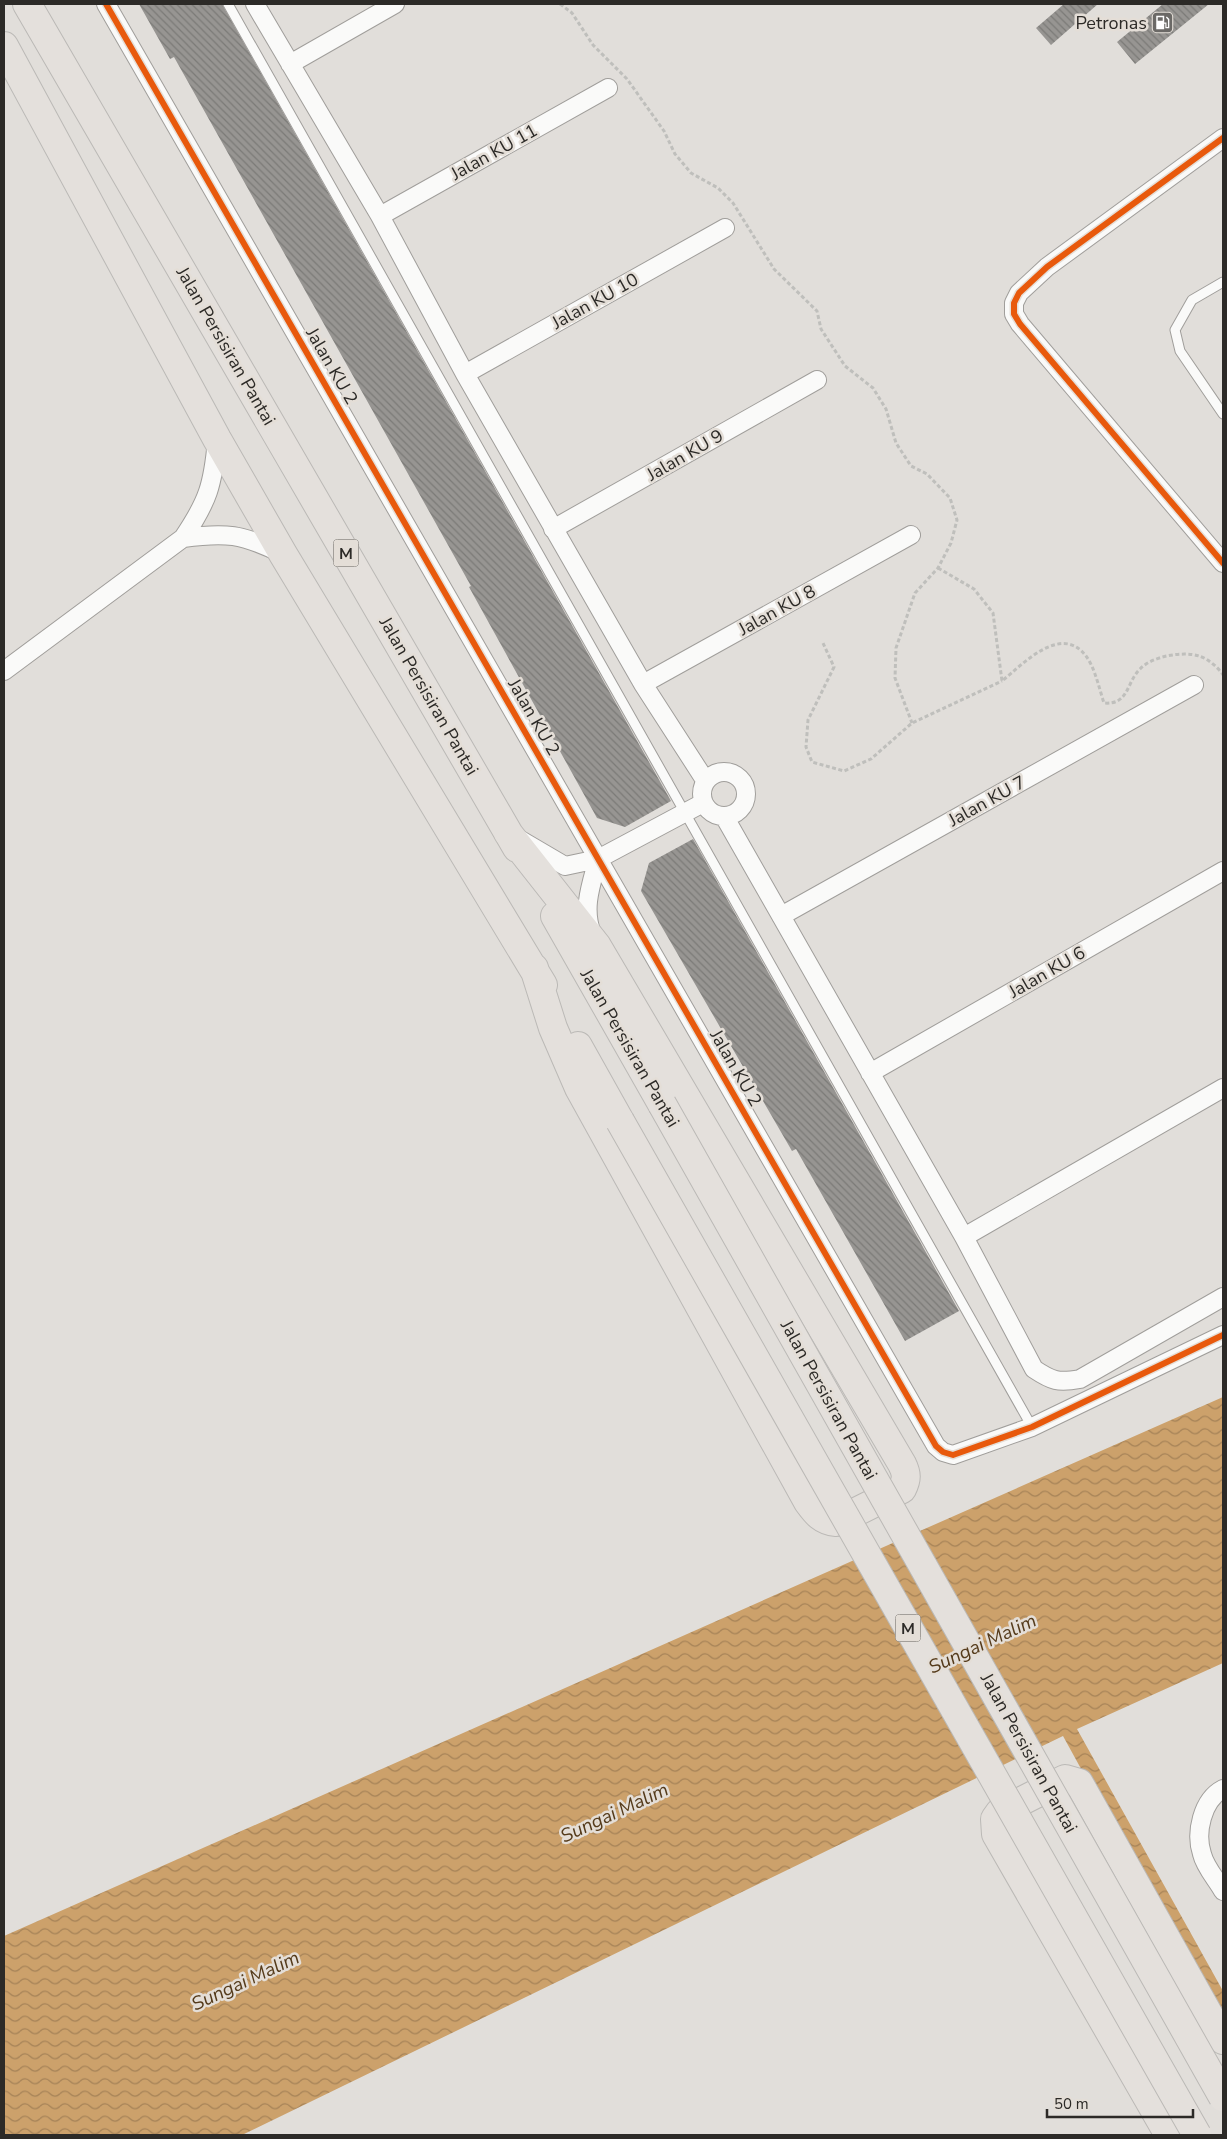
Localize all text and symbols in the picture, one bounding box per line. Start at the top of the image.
place label: Petronas [1075,11,1147,35]
fuel station icon: Petronas [1151,11,1175,35]
street label: Jalan KU 11 [446,118,542,186]
street label: Jalan Persisiran Pantai [170,262,281,430]
street label: Jalan KU 10 [547,267,643,335]
street label: Jalan KU 2 [300,322,364,409]
street label: Jalan KU 9 [641,423,728,487]
road number: M [334,540,358,566]
street label: Jalan KU 8 [733,579,820,642]
street label: Jalan Persisiran Pantai [373,612,484,780]
street label: Jalan KU 2 [502,673,566,760]
street label: Jalan KU 7 [943,770,1030,833]
street label: Jalan KU 6 [1003,940,1090,1004]
street label: Jalan Persisiran Pantai [574,964,685,1132]
street label: Jalan KU 2 [704,1024,768,1111]
street label: Jalan Persisiran Pantai [775,1315,883,1484]
water label: Sungai Malim [924,1608,1041,1680]
road number: M [896,1615,920,1642]
street label: Jalan Persisiran Pantai [975,1668,1083,1837]
water label: Sungai Malim [556,1777,673,1849]
water label: Sungai Malim [187,1945,304,2017]
scale bar [1047,2086,1193,2118]
text: 50 m [1054,2094,1089,2114]

